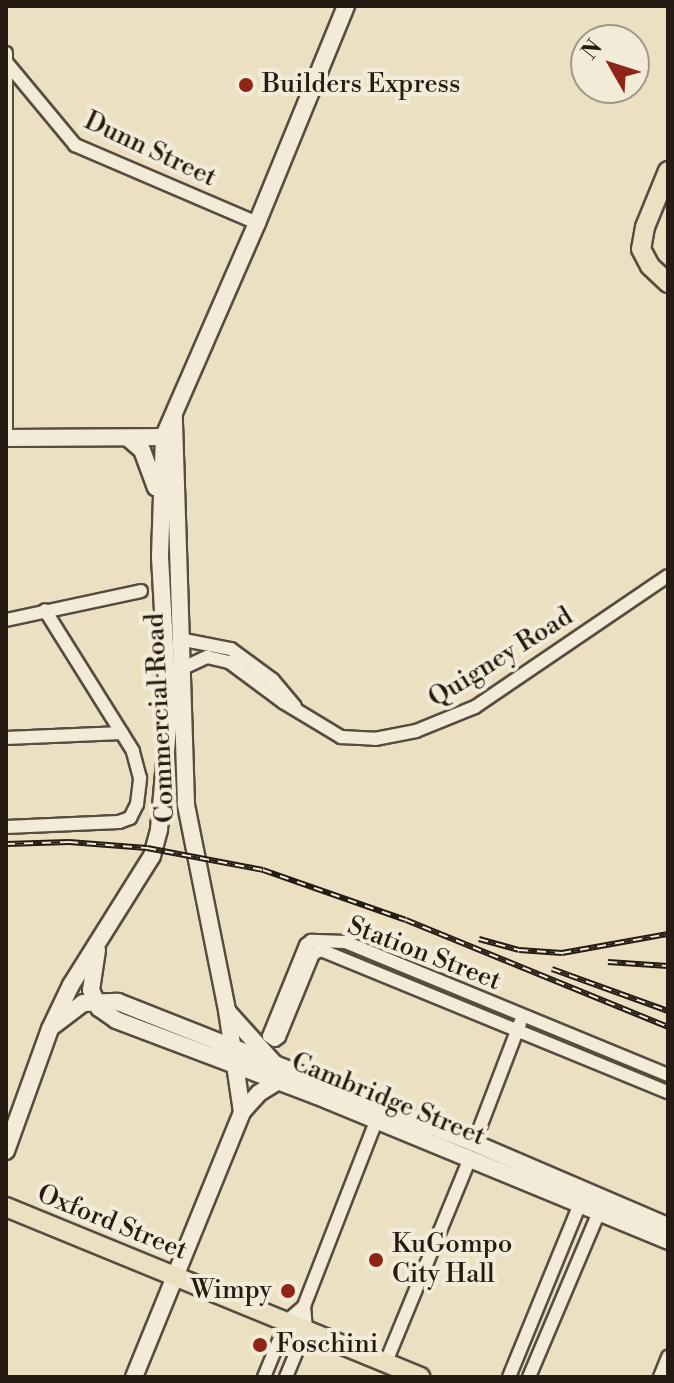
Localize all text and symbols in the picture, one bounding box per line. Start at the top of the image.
north arrow [570,24,650,104]
text: N [577,35,608,65]
place label: Builders Express [262,69,460,101]
marker: Builders Express [237,76,255,94]
street label: Dunn Street [79,106,221,194]
street label: Quigney Road [423,601,579,715]
street label: Commercial Road [140,612,182,824]
street label: Station Street [343,910,505,998]
street label: Cambridge Street [287,1047,489,1153]
street label: Oxford Street [33,1179,191,1267]
place label: KuGompo City Hall [392,1229,512,1290]
marker: KuGompo City Hall [367,1251,385,1269]
place label: Wimpy [191,1275,272,1307]
marker: Wimpy [279,1282,297,1300]
place label: Foschini [276,1329,378,1361]
marker: Foschini [251,1336,269,1354]

